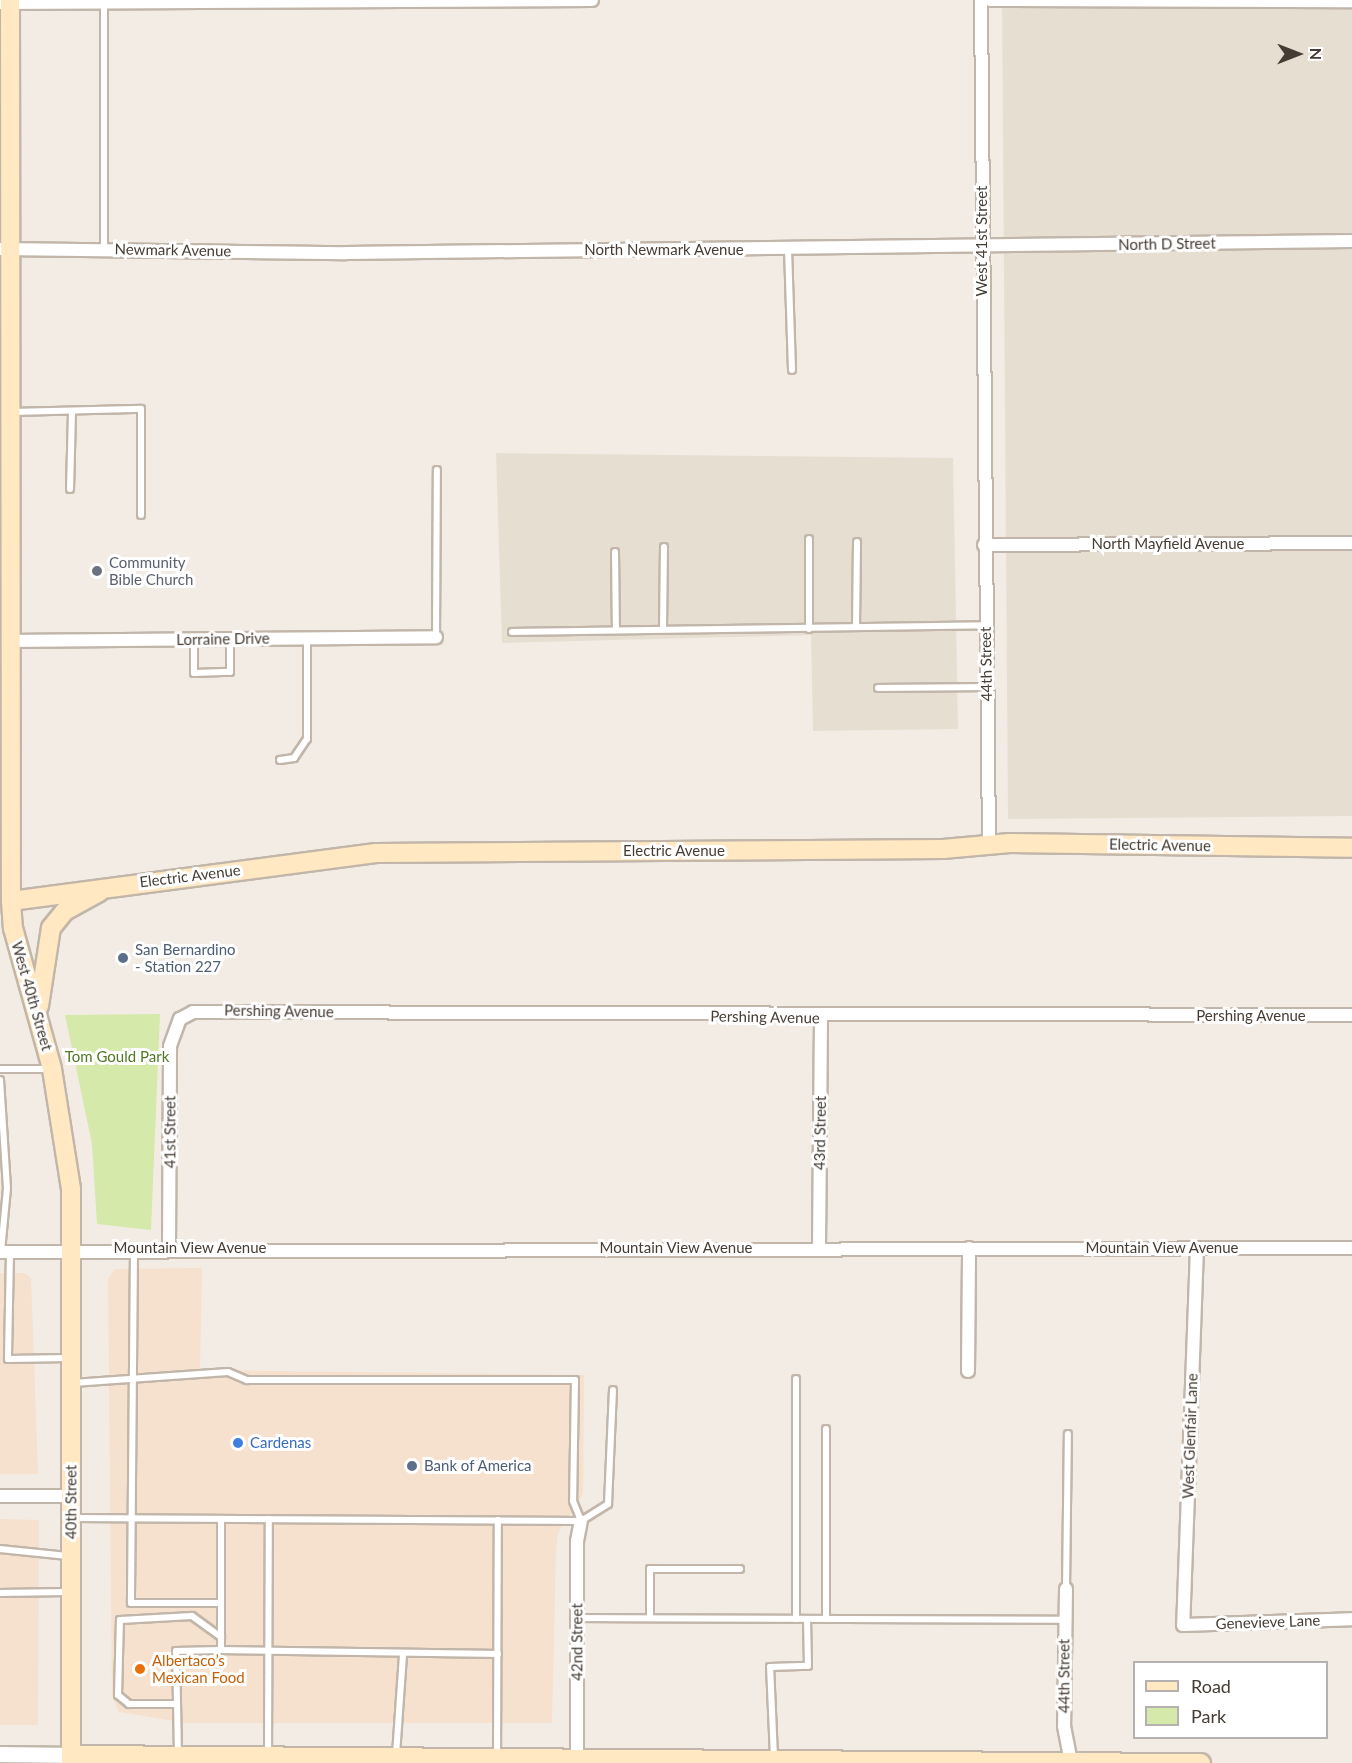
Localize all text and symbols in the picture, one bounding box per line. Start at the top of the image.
north arrow [1268,24,1328,84]
text: N [1307,48,1326,60]
street label: West 41st Street [973,186,991,296]
street label: North D Street [1118,234,1216,254]
street label: Newmark Avenue [114,240,232,260]
street label: North Newmark Avenue [584,241,744,259]
street label: North Mayfield Avenue [1091,535,1245,553]
place label: Community Bible Church [109,553,193,588]
marker: Community Bible Church [90,564,104,578]
street label: 44th Street [976,627,996,701]
street label: Lorraine Drive [176,629,270,649]
street label: Electric Avenue [1109,835,1211,855]
street label: Electric Avenue [623,842,725,860]
street label: Electric Avenue [138,861,242,891]
street label: West 40th Street [8,939,56,1053]
place label: San Bernardino - Station 227 [135,940,236,975]
marker: San Bernardino - Station 227 [116,951,130,965]
street label: Pershing Avenue [224,1001,334,1021]
street label: Pershing Avenue [710,1007,820,1027]
street label: Pershing Avenue [1196,1007,1306,1025]
park label: Tom Gould Park [65,1048,169,1066]
street label: 41st Street [161,1096,179,1168]
street label: 43rd Street [810,1096,830,1170]
street label: Mountain View Avenue [113,1239,267,1257]
street label: Mountain View Avenue [599,1239,753,1257]
street label: Mountain View Avenue [1085,1239,1239,1257]
street label: West Glenfair Lane [1179,1373,1201,1499]
place label: Cardenas [250,1434,311,1452]
marker: Cardenas [231,1436,245,1450]
place label: Bank of America [424,1457,532,1475]
marker: Bank of America [405,1459,419,1473]
street label: 40th Street [62,1465,80,1539]
street label: 42nd Street [568,1603,586,1681]
street label: Genevieve Lane [1215,1611,1321,1633]
street label: 44th Street [1055,1639,1073,1713]
place label: Albertaco’s Mexican Food [152,1651,245,1686]
legend [1133,1661,1328,1739]
marker: Albertaco’s Mexican Food [133,1662,147,1676]
text: Road [1191,1675,1231,1697]
text: Park [1191,1705,1226,1727]

